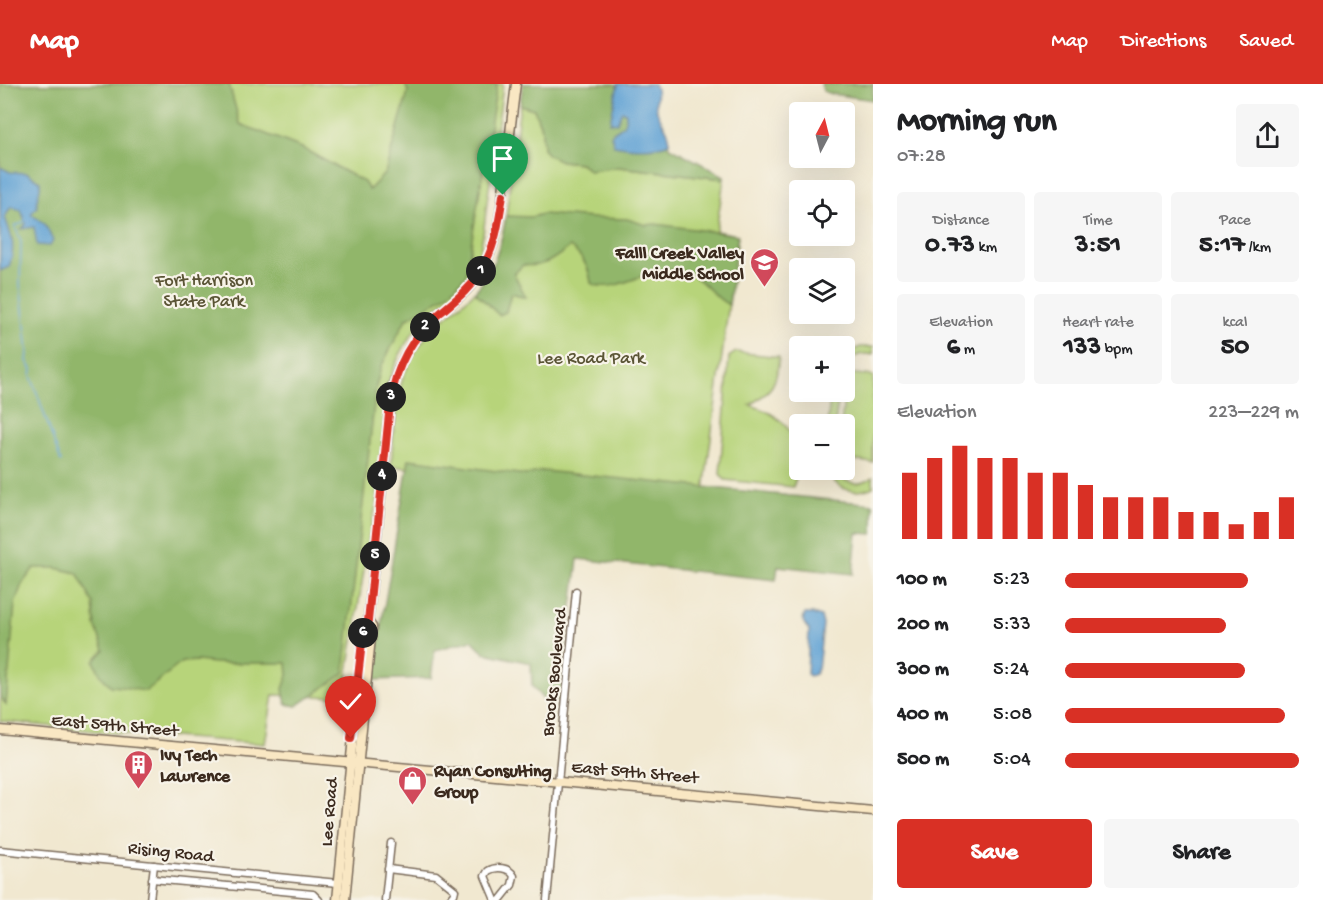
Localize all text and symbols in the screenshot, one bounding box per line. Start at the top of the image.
text: Map [30,26,79,59]
text: Map [1051,30,1088,55]
text: Directions [1121,30,1206,55]
text: Saved [1239,30,1293,55]
north arrow [789,102,855,168]
map controls [789,102,855,480]
text: Morning run [897,104,1057,142]
button: share [1236,104,1299,167]
pin [477,133,528,195]
icon: arrive [486,142,519,175]
text: 07:28 [897,146,946,169]
button: locate [789,180,855,246]
text: Distance [933,212,989,231]
text: Time [1083,212,1113,231]
text: Pace [1219,212,1251,231]
text: 0.73 [925,231,975,262]
text: 3:51 [1075,231,1121,262]
text: 5:17 [1199,231,1245,262]
text: km [975,239,997,258]
text: /km [1245,239,1271,258]
place label: Falll Creek Valley Middle School [615,244,744,286]
school or university icon: Falll Creek Valley Middle School [749,246,781,288]
pin: 1 [466,256,496,286]
button: layers [789,258,855,324]
text: 1 [478,261,484,280]
park label: Fort Harrison State Park [154,271,253,313]
pin: 2 [410,312,440,342]
text: Elevation [929,314,993,333]
text: Heart rate [1062,314,1134,333]
text: kcal [1223,314,1247,333]
text: 2 [421,317,429,336]
text: 6 [947,333,960,364]
text: 133 [1064,333,1101,364]
text: 50 [1221,333,1249,364]
button: + [789,336,855,402]
text: m [960,341,975,360]
text: bpm [1101,341,1132,360]
park label: Lee Road Park [537,349,647,370]
pin: 3 [376,382,406,412]
text: 3 [387,387,395,406]
text: Elevation [897,402,977,425]
text: 223–229 m [1208,402,1299,425]
button: − [789,414,855,480]
pin: 4 [367,461,397,491]
text: 4 [378,466,386,485]
pin: 5 [360,541,390,571]
text: 5 [371,546,379,565]
text: 100 m [897,569,947,592]
text: 5:23 [993,569,1030,592]
street label: Brooks Boulevard [538,606,573,738]
text: 200 m [897,614,948,637]
text: 5:33 [993,614,1031,637]
pin: 6 [348,618,378,648]
text: 6 [359,623,367,642]
text: 300 m [897,659,949,682]
text: 5:24 [993,659,1029,682]
pin [325,676,376,738]
icon: check [334,685,367,718]
text: 400 m [897,704,948,727]
text: 5:08 [993,704,1032,727]
street label: East 59th Street [50,710,181,743]
place label: Ivy Tech Lawrence [160,746,231,788]
building icon: Ivy Tech Lawrence [123,748,155,790]
text: 500 m [897,749,949,772]
text: 5:04 [993,749,1031,772]
street label: East 59th Street [570,757,701,790]
place label: Ryan Consulting Group [433,762,552,804]
shop icon: Ryan Consulting Group [397,764,429,806]
street label: Lee Road [317,776,344,847]
button: Save [897,819,1092,888]
button: Share [1104,819,1299,888]
street label: Rising Road [127,839,216,869]

